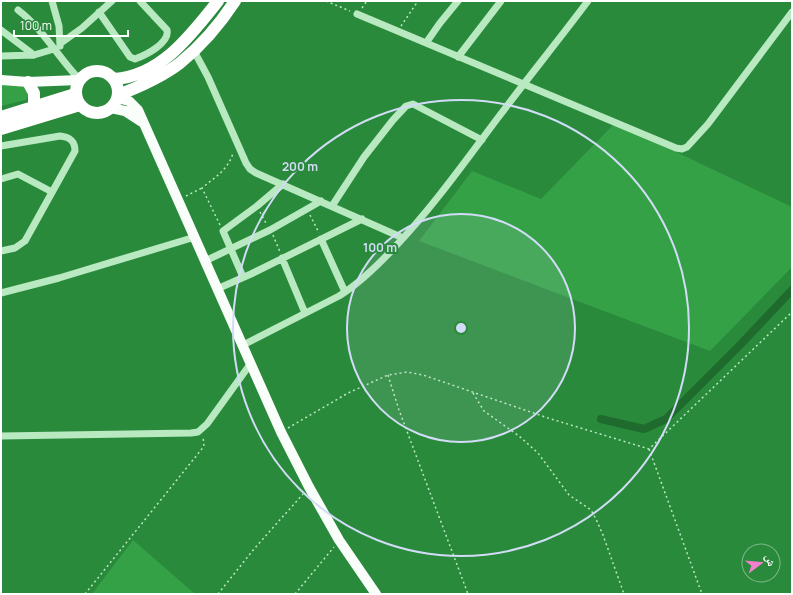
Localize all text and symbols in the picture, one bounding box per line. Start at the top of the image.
scale bar [14,12,128,38]
text: 100 m [20,17,52,34]
text: 200 m [282,158,318,175]
text: 100 m [363,239,397,256]
centre of rings [454,321,468,335]
north arrow [741,543,781,583]
text: ش [761,552,780,568]

